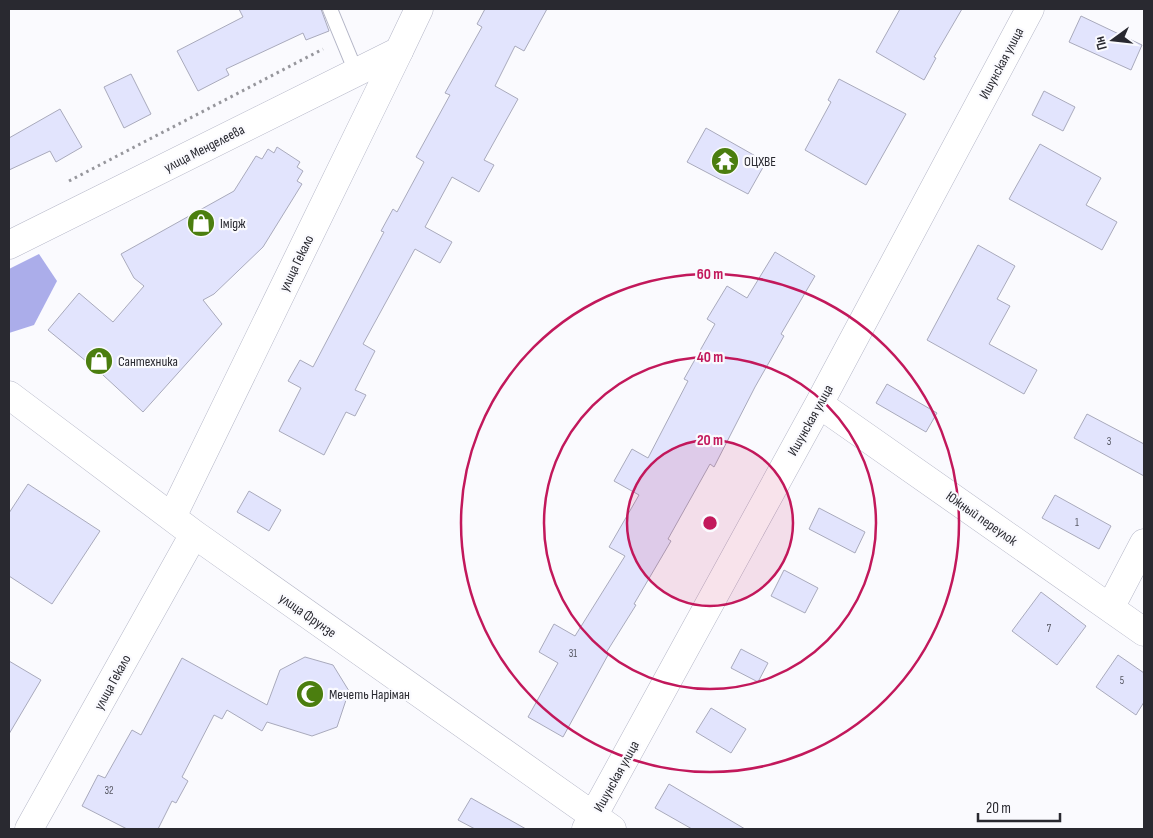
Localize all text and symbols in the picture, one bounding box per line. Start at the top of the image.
north arrow [1088,15,1138,65]
street label: Ишунская улица [976,25,1027,102]
text: Пн [1091,34,1111,52]
street label: улица Менделеева [161,121,247,176]
temple icon: ОЦХВЕ [710,146,740,176]
place label: ОЦХВЕ [744,153,776,170]
shop icon: Імідж [186,208,216,238]
place label: Імідж [220,215,246,232]
street label: улица Гекало [276,232,317,294]
text: 60 m [697,265,723,284]
shop icon: Сантехника [84,346,114,376]
text: 40 m [697,348,723,367]
place label: Сантехника [118,353,178,370]
street label: Ишунская улица [784,382,837,459]
text: 20 m [697,431,723,450]
house number: 3 [1107,435,1112,448]
street label: Южный переулок [943,488,1021,550]
centre of rings [701,514,719,532]
house number: 1 [1075,516,1079,529]
street label: улица Фрунзе [276,590,340,641]
house number: 7 [1047,622,1052,635]
house number: 31 [569,647,577,660]
street label: улица Гекало [90,651,135,713]
house number: 5 [1120,674,1124,687]
mosque icon: Мечеть Наріман [295,679,325,709]
place label: Мечеть Наріман [329,686,410,703]
street label: Ишунская улица [590,738,643,815]
house number: 32 [104,784,114,797]
scale bar [978,790,1060,822]
text: 20 m [986,799,1011,818]

